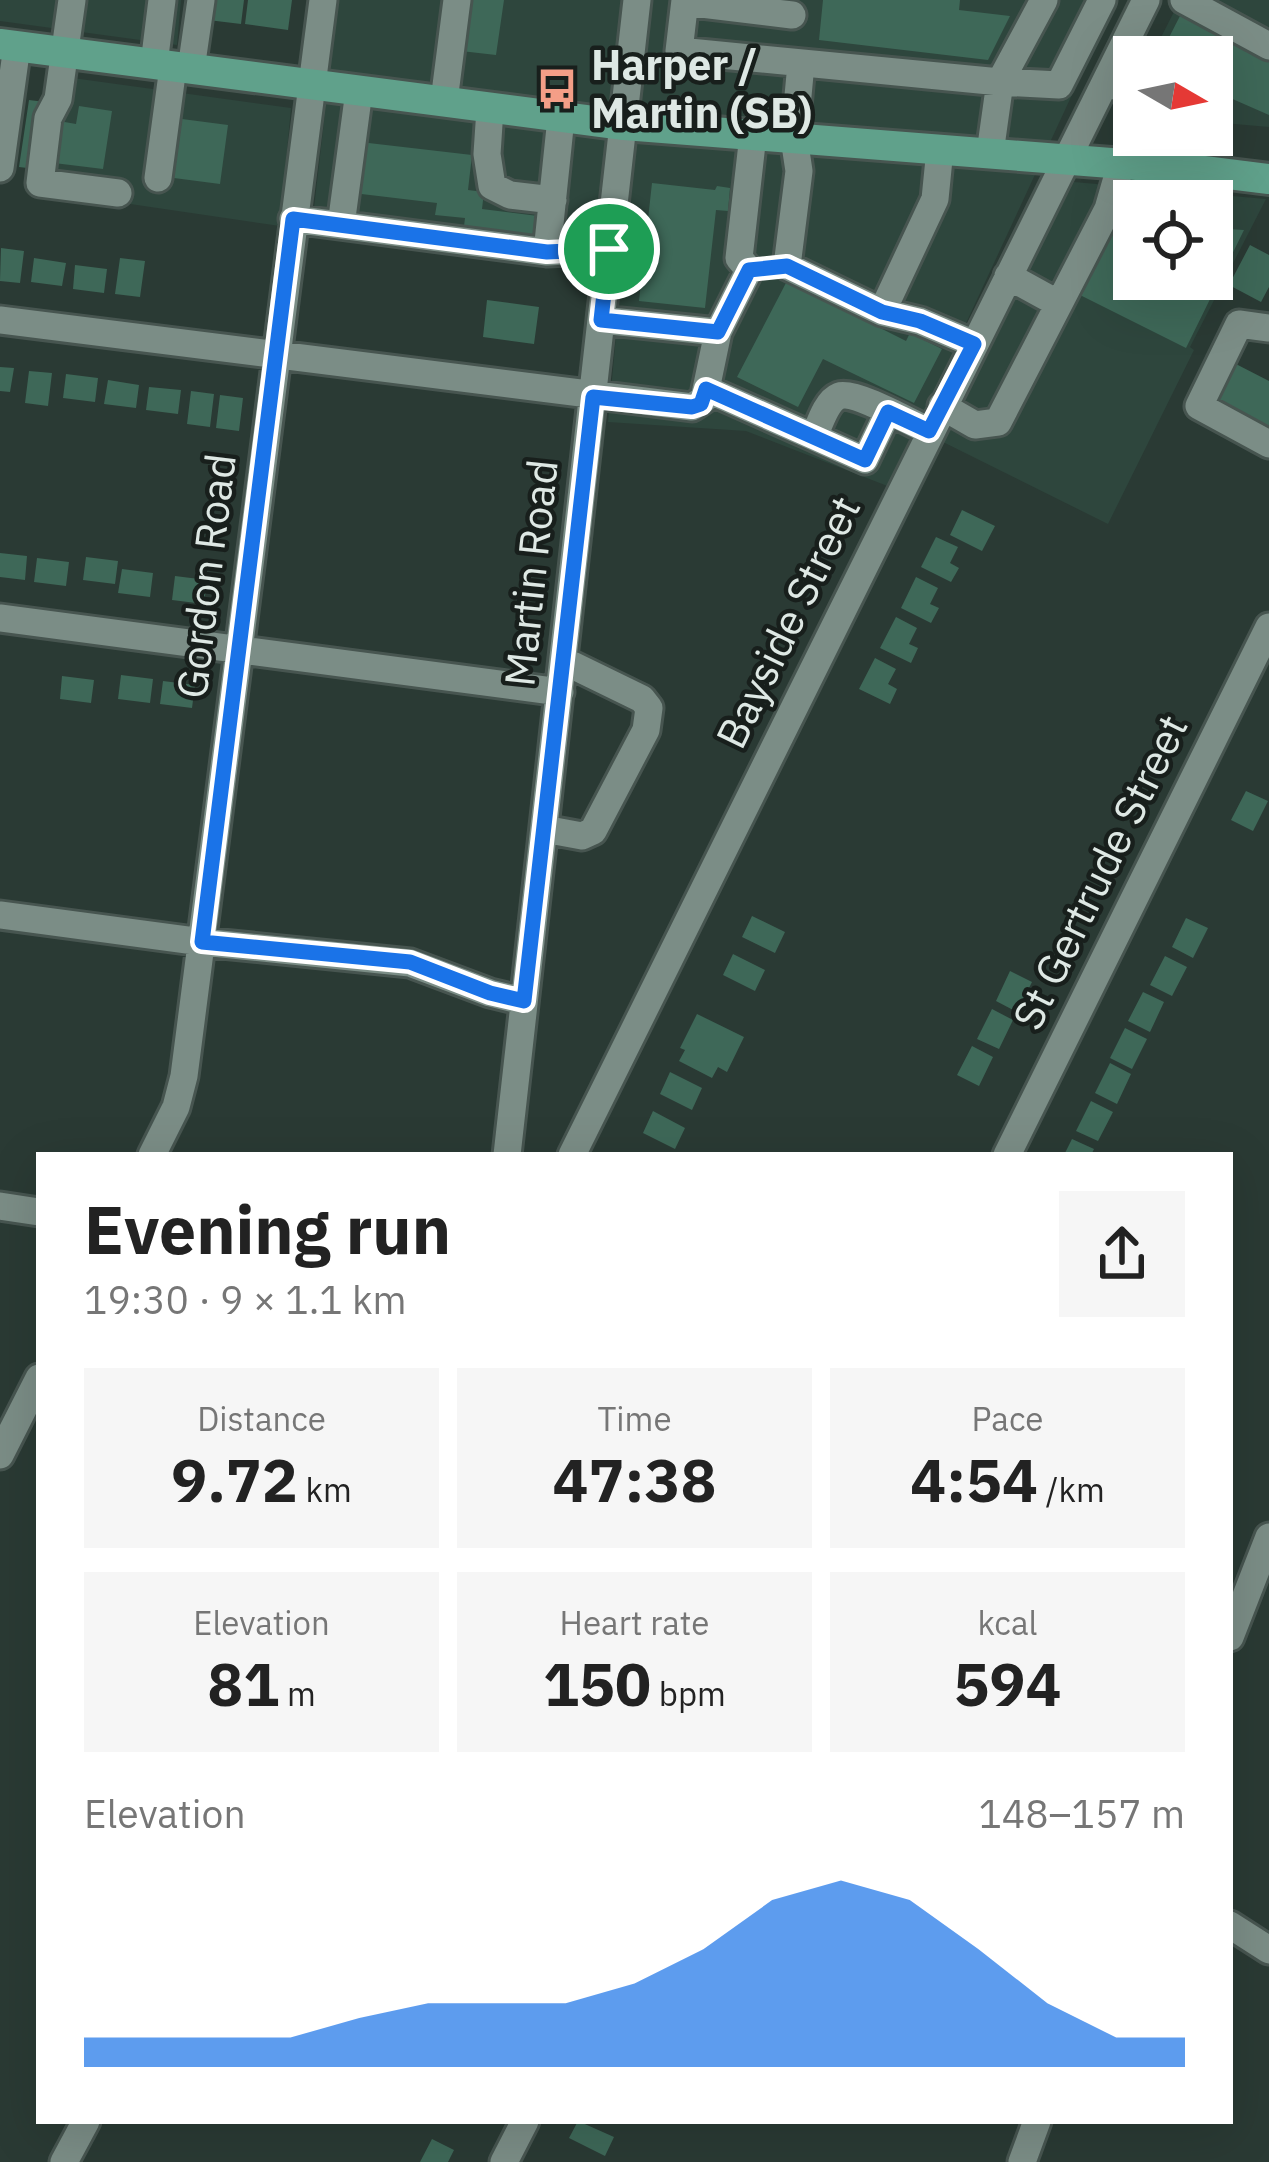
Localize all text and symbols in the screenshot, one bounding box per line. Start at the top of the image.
north arrow [1113,36,1233,156]
map controls [1113,36,1233,300]
place label: Harper / Martin (SB) [591,37,812,140]
bus stop icon: Harper / Martin (SB) [534,66,580,112]
button: locate [1113,180,1233,300]
pin [558,198,660,300]
icon: arrive [576,216,642,282]
street label: Gordon Road [163,450,248,701]
street label: Martin Road [491,457,570,689]
street label: Bayside Street [703,487,872,757]
street label: St Gertrude Street [1000,705,1200,1038]
text: Evening run [84,1186,451,1272]
button: share [1059,1191,1185,1317]
text: 19:30 · 9 × 1.1 km [84,1274,407,1325]
text: Distance [197,1397,326,1440]
text: Time [597,1397,672,1440]
text: Pace [972,1397,1043,1440]
text: 9.72 [171,1440,298,1519]
text: 47:38 [553,1440,716,1519]
text: 4:54 [910,1440,1038,1519]
text: km [298,1468,352,1511]
text: /km [1038,1468,1105,1511]
text: Elevation [193,1601,330,1644]
text: Heart rate [560,1601,709,1644]
text: kcal [977,1601,1038,1644]
text: 81 [207,1644,279,1723]
text: 150 [543,1644,651,1723]
text: 594 [954,1644,1062,1723]
text: m [279,1672,316,1715]
text: bpm [651,1672,726,1715]
text: Elevation [84,1788,246,1839]
text: 148–157 m [978,1788,1185,1839]

